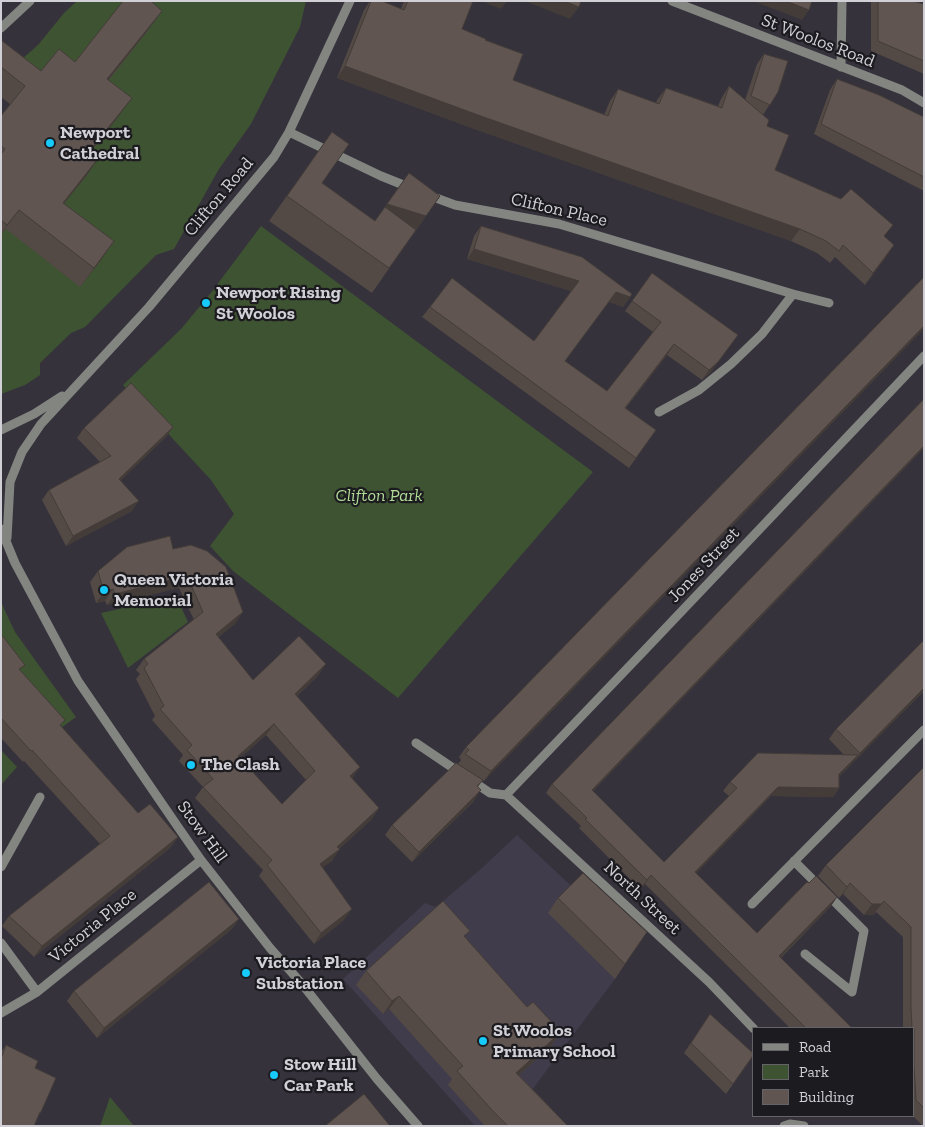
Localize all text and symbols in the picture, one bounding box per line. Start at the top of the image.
street label: St Woolos Road [758,10,878,72]
place label: Newport Cathedral [60,122,139,164]
marker: Newport Cathedral [44,137,56,149]
street label: Clifton Road [180,153,258,241]
street label: Clifton Place [509,188,609,232]
place label: Newport Rising St Woolos [216,282,341,324]
marker: Newport Rising St Woolos [200,297,212,309]
park label: Clifton Park [335,485,423,507]
street label: Jones Street [664,523,744,607]
place label: Queen Victoria Memorial [114,569,234,612]
marker: Queen Victoria Memorial [98,584,110,596]
place label: The Clash [201,754,280,776]
marker: The Clash [185,759,197,771]
street label: Stow Hill [172,797,232,867]
street label: North Street [599,857,685,939]
street label: Victoria Place [45,884,141,968]
place label: Victoria Place Substation [256,952,366,994]
marker: Victoria Place Substation [240,967,252,979]
place label: St Woolos Primary School [493,1020,616,1062]
legend [752,1027,915,1117]
marker: St Woolos Primary School [477,1035,489,1047]
text: Road [799,1038,831,1056]
place label: Stow Hill Car Park [284,1054,357,1096]
text: Park [799,1063,829,1081]
marker: Stow Hill Car Park [268,1069,280,1081]
text: Building [799,1088,854,1106]

